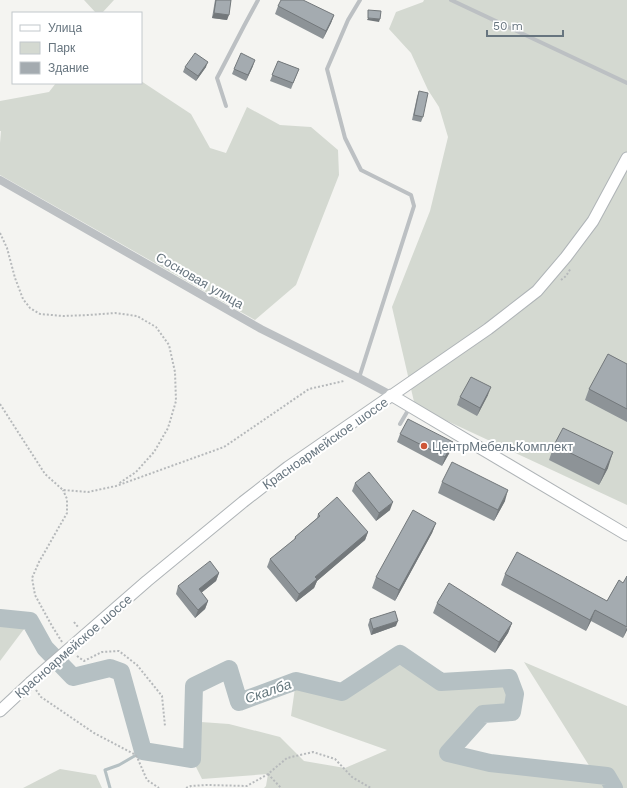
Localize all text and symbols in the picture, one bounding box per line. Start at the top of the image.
legend [12,12,142,84]
scale bar [487,12,563,38]
text: 50 m [493,19,523,33]
text: Улица [48,21,82,35]
text: Парк [48,41,76,55]
text: Здание [48,61,89,75]
street label: Сосновая улица [153,249,247,312]
street label: Красноармейское шоссе [260,394,391,493]
place label: ЦентрМебельКомплект [432,439,573,454]
marker: ЦентрМебельКомплект [419,441,429,451]
street label: Красноармейское шоссе [12,592,135,701]
water label: Скалба [243,676,293,706]

